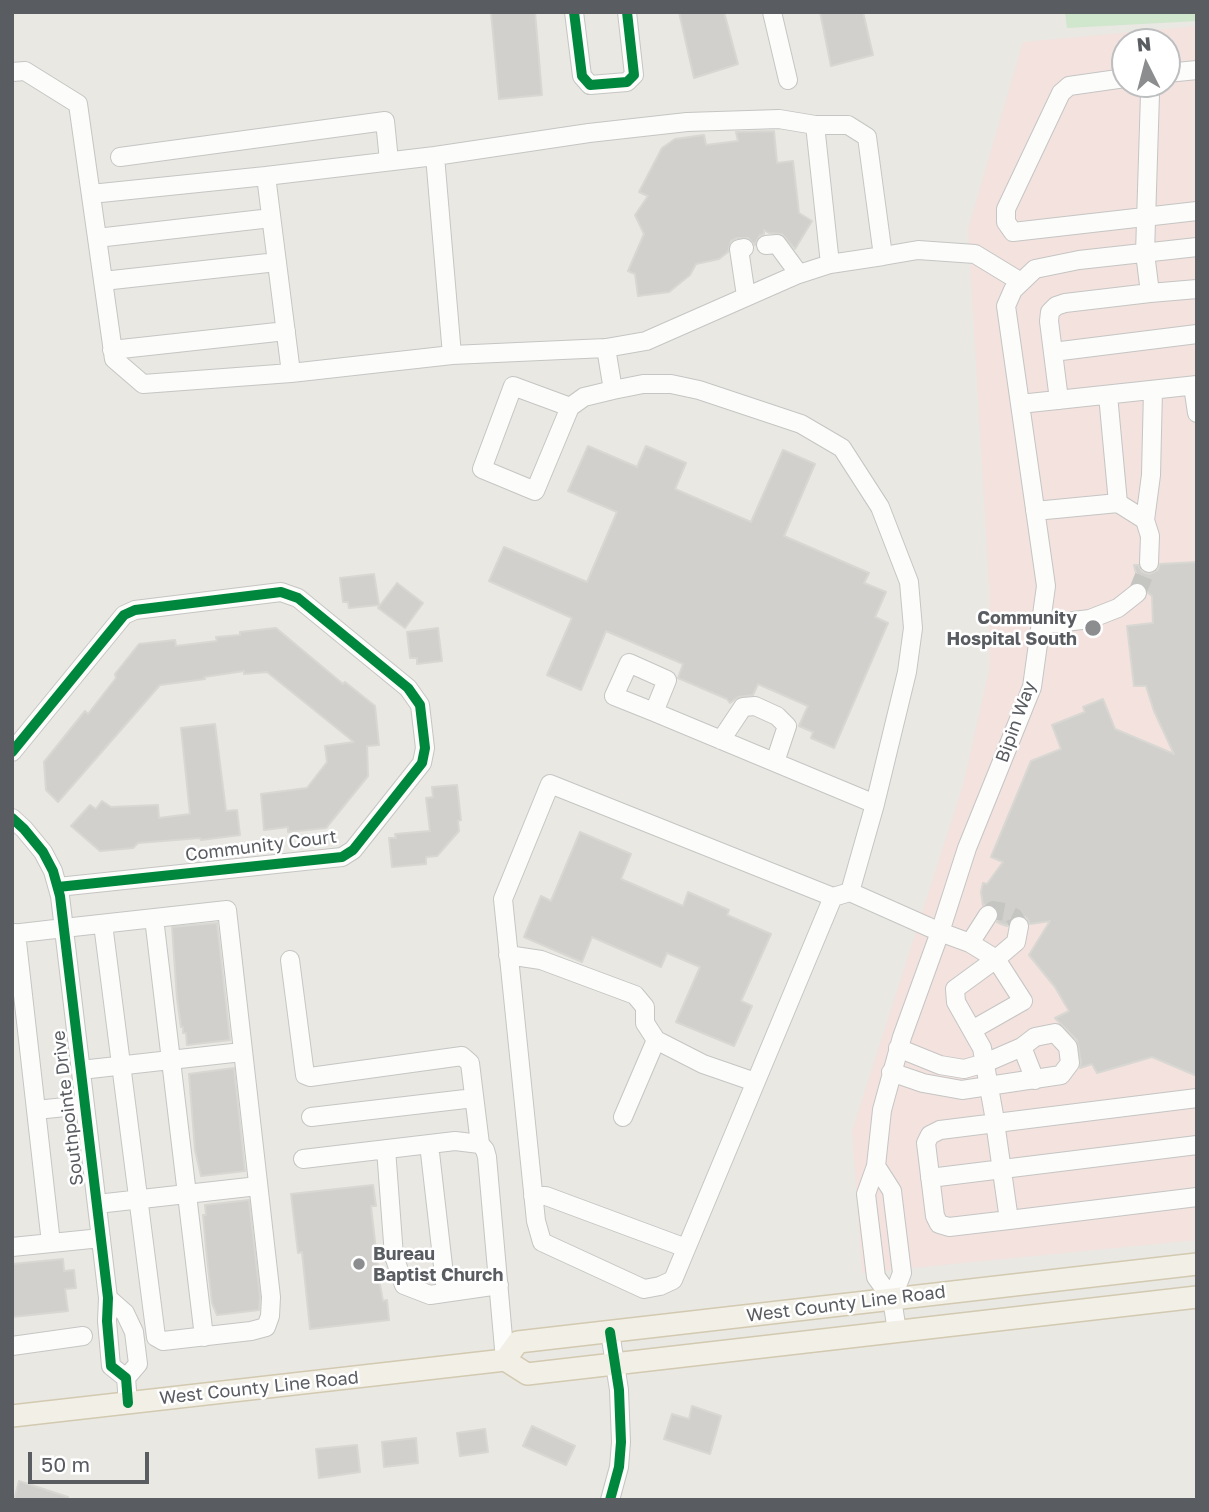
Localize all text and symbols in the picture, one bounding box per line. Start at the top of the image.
north arrow [1111,28,1181,98]
text: N [1136,31,1152,56]
place label: Community Hospital South [947,607,1077,650]
marker: Community Hospital South [1083,618,1103,638]
street label: Bipin Way [991,678,1041,766]
street label: Community Court [184,826,338,866]
street label: Southpointe Drive [48,1029,88,1187]
place label: Bureau Baptist Church [373,1243,503,1286]
marker: Bureau Baptist Church [351,1256,367,1272]
street label: West County Line Road [745,1281,947,1327]
street label: West County Line Road [158,1367,360,1409]
scale bar [32,1438,152,1482]
text: 50 m [41,1451,90,1477]

